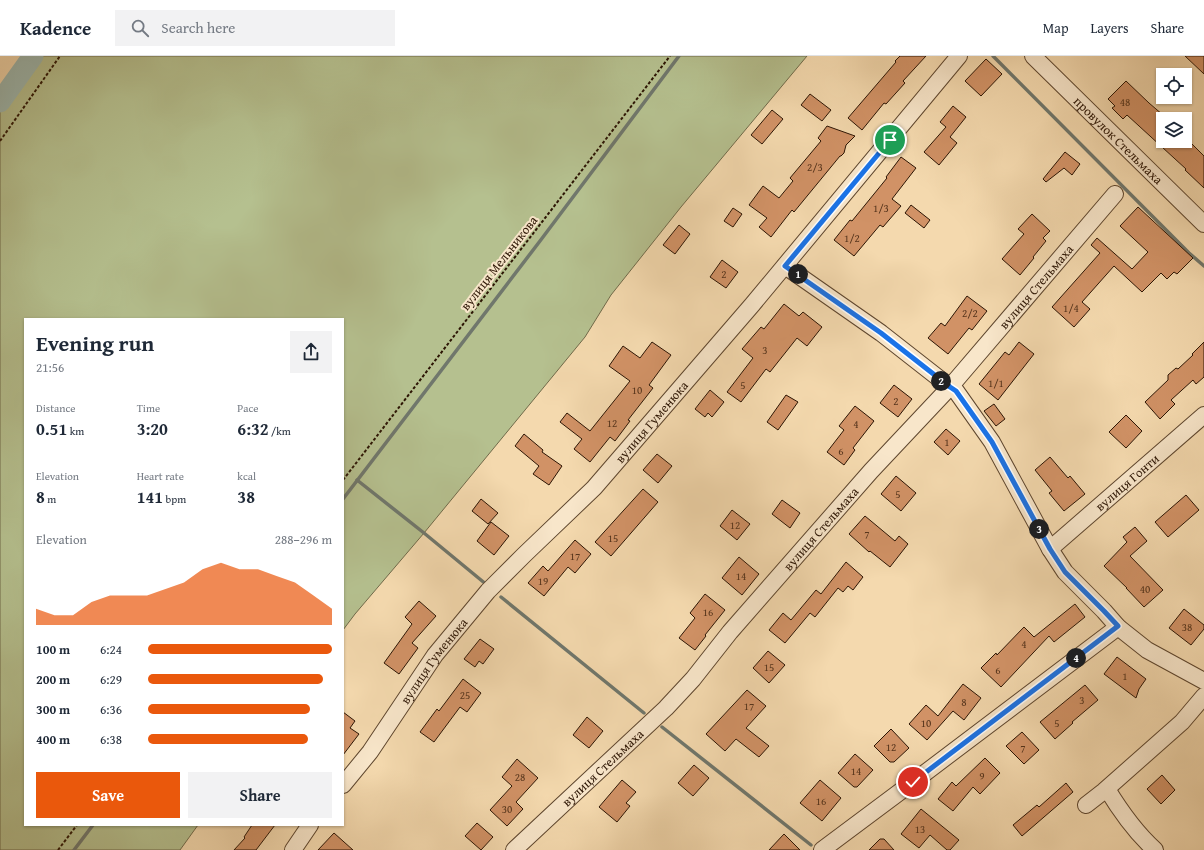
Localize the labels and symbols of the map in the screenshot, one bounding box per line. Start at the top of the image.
street label: провулок Стельмаха [1070,92,1168,189]
house number: 48 [1120,94,1130,110]
pin [873,123,907,157]
house number: 2/3 [807,159,823,175]
house number: 1/3 [873,200,889,216]
street label: вулиця Мельникова [456,211,543,314]
house number: 1/2 [844,230,860,246]
street label: вулиця Стельмаха [994,239,1078,333]
pin: 1 [788,264,808,284]
house number: 2 [721,266,727,282]
house number: 1/4 [1063,300,1079,316]
house number: 2/2 [962,305,978,321]
house number: 3 [762,342,768,358]
pin: 2 [931,371,951,391]
house number: 1/1 [988,375,1004,391]
street label: вулиця Гуменюка [610,376,693,467]
house number: 5 [740,377,746,393]
house number: 10 [632,382,642,398]
house number: 2 [893,393,899,409]
house number: 12 [607,415,617,431]
house number: 4 [853,416,859,432]
house number: 1 [944,434,950,450]
house number: 6 [838,443,844,459]
street label: вулиця Гонти [1091,449,1163,515]
street label: вулиця Стельмаха [779,482,863,575]
house number: 5 [895,486,901,502]
house number: 12 [730,517,740,533]
pin: 3 [1029,519,1049,539]
house number: 7 [864,526,870,542]
house number: 15 [608,530,618,546]
house number: 17 [570,548,580,564]
house number: 14 [736,568,746,584]
house number: 19 [538,573,548,589]
house number: 40 [1140,581,1150,597]
house number: 16 [703,604,713,620]
street label: вулиця Гуменюка [395,613,472,708]
house number: 38 [1182,619,1192,635]
house number: 4 [1021,636,1027,652]
pin: 4 [1066,648,1086,668]
house number: 15 [764,659,774,675]
house number: 6 [995,662,1001,678]
house number: 1 [1122,668,1128,684]
house number: 25 [460,687,470,703]
house number: 3 [1079,692,1085,708]
house number: 8 [961,694,967,710]
house number: 17 [744,698,754,714]
house number: 10 [921,715,931,731]
house number: 5 [1054,715,1060,731]
street label: вулиця Стельмаха [557,724,648,810]
house number: 12 [886,739,896,755]
house number: 7 [1020,740,1026,756]
house number: 14 [851,763,861,779]
pin [896,765,930,799]
house number: 9 [979,768,985,784]
house number: 28 [515,769,525,785]
house number: 16 [816,793,826,809]
house number: 30 [502,801,512,817]
house number: 13 [915,821,925,837]

